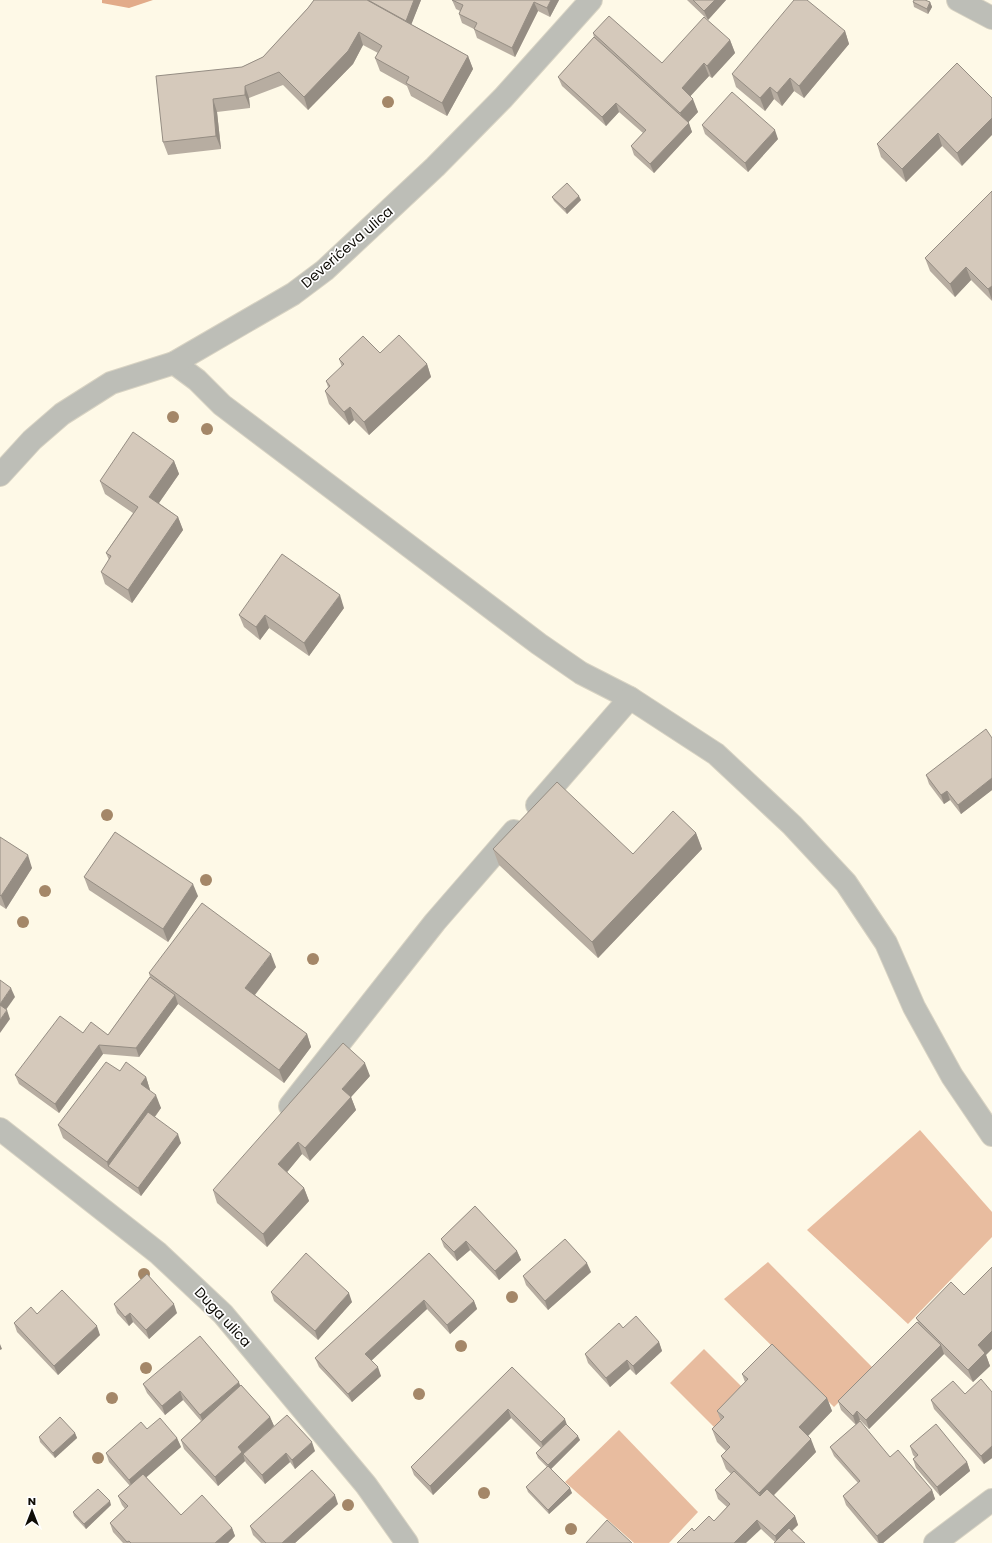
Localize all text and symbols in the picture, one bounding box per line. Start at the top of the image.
street label: Deverićeva ulica [297,201,397,293]
street label: Duga ulica [190,1283,256,1351]
north arrow [12,1491,52,1531]
text: N [28,1493,36,1509]

